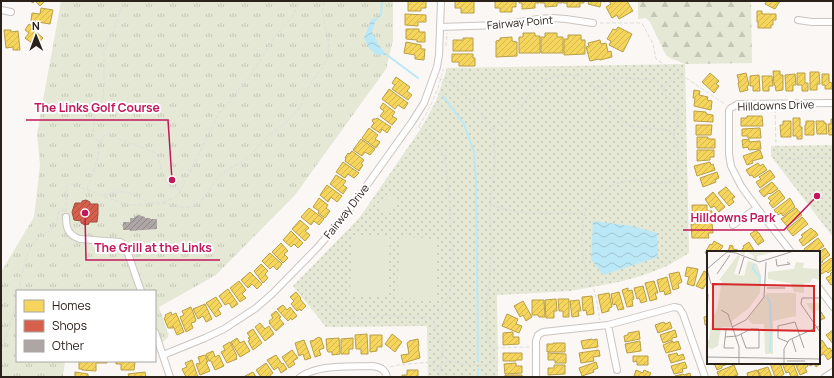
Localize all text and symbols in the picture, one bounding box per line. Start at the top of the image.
street label: Fairway Point [486,12,554,32]
north arrow [16,16,56,56]
text: N [32,18,40,33]
callout: The Links Golf Course [26,96,168,120]
street label: Hilldowns Drive [737,96,815,114]
text: The Links Golf Course [34,99,160,116]
street label: Fairway Drive [320,180,372,241]
callout: Hilldowns Park [683,206,784,230]
text: Hilldowns Park [690,209,776,226]
callout: The Grill at the Links [86,236,220,260]
text: The Grill at the Links [94,239,212,256]
inset map [707,251,820,364]
legend [16,290,156,362]
text: Homes [52,297,91,314]
text: Shops [52,317,87,334]
text: Other [52,337,85,354]

